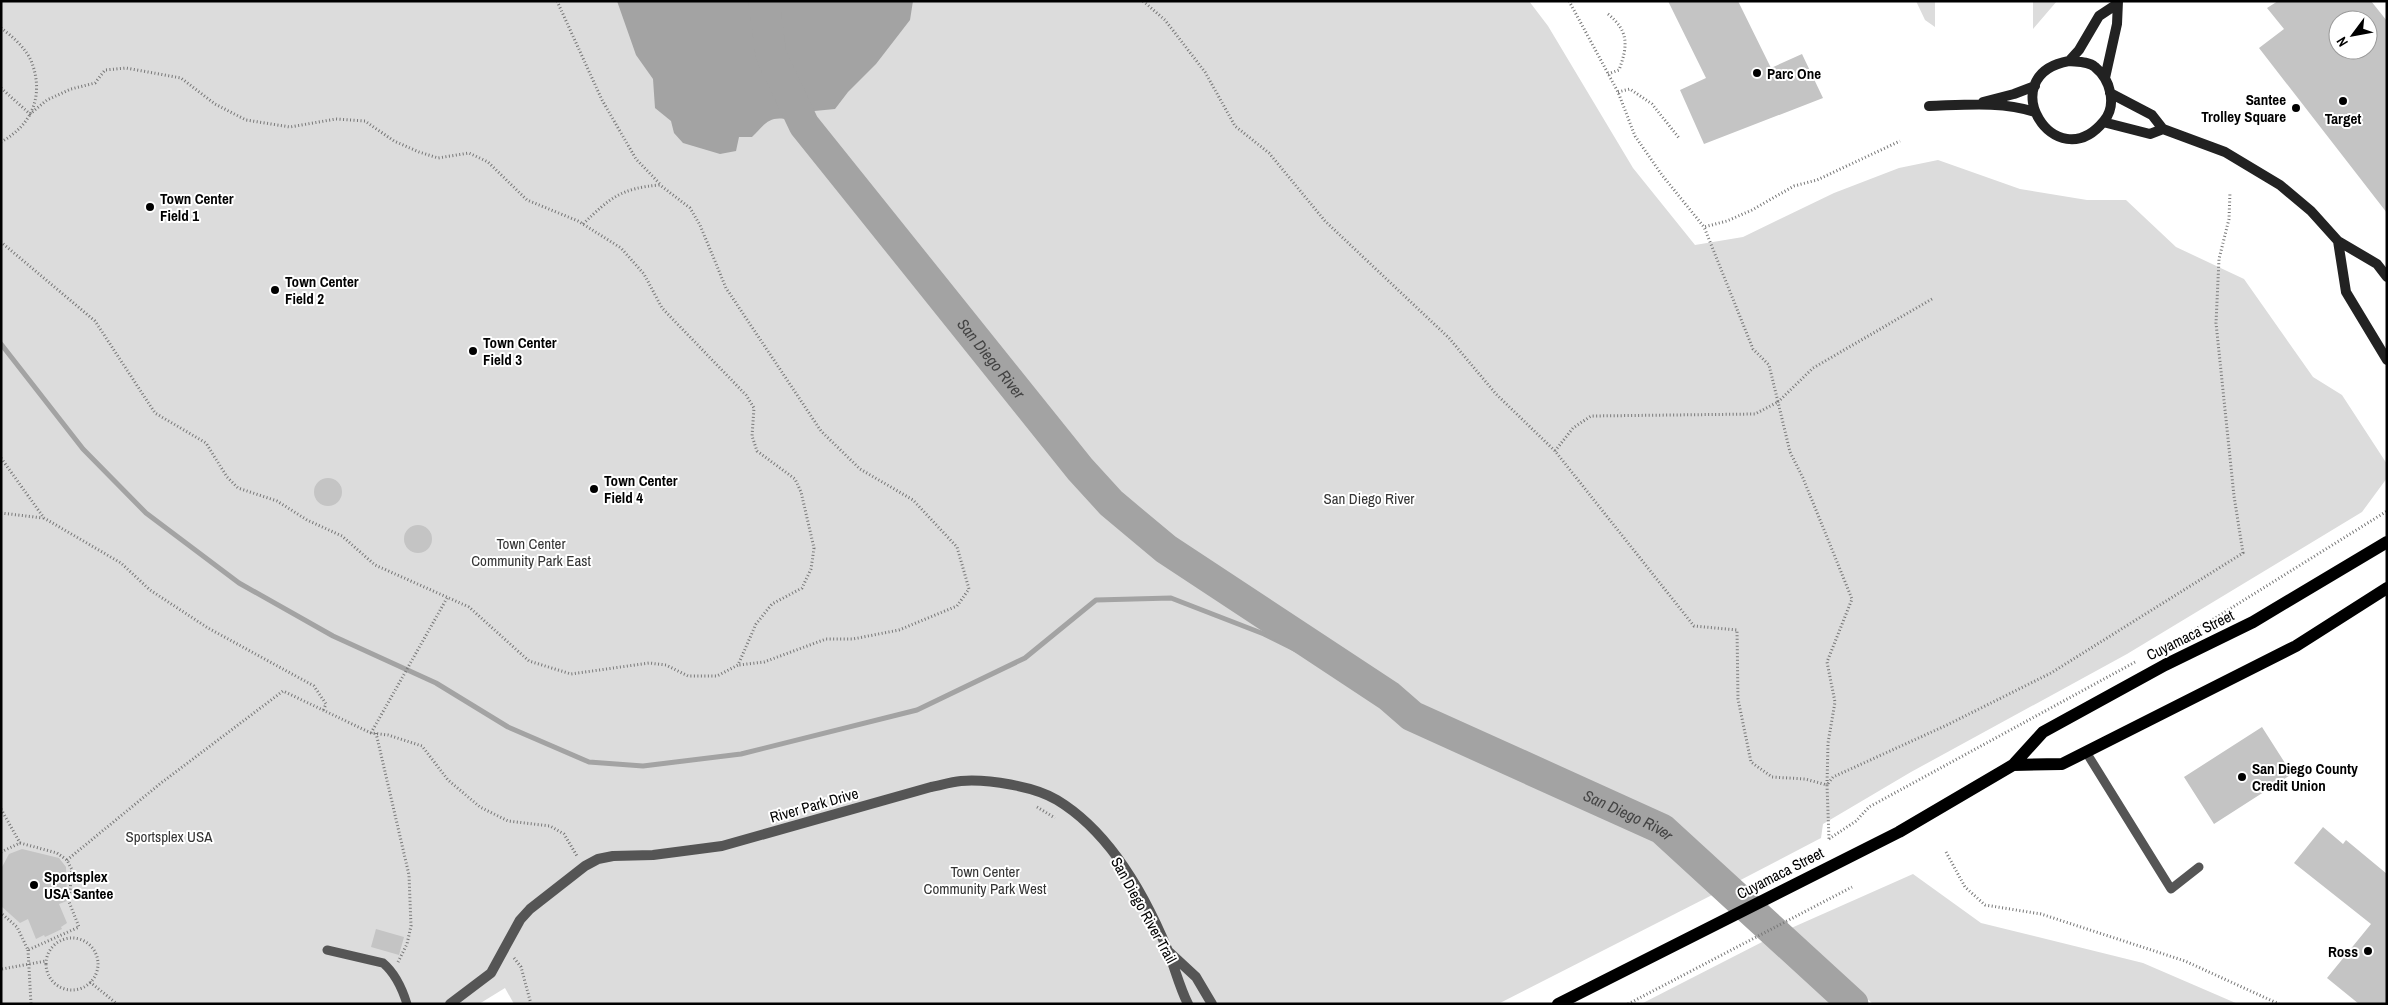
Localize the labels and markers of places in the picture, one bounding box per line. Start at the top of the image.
place label: Parc One [1767,63,1821,84]
marker: Parc One [1751,67,1763,79]
place label: Santee Trolley Square [2201,89,2286,127]
marker: Target [2337,95,2349,107]
marker: Santee Trolley Square [2290,102,2302,114]
place label: Target [2325,108,2361,129]
place label: Town Center Field 1 [160,188,234,226]
marker: Town Center Field 1 [144,201,156,213]
place label: Town Center Field 2 [285,271,359,309]
marker: Town Center Field 2 [269,284,281,296]
place label: Town Center Field 3 [483,332,557,370]
marker: Town Center Field 3 [467,345,479,357]
place label: Town Center Field 4 [604,470,678,508]
marker: Town Center Field 4 [588,483,600,495]
place label: San Diego County Credit Union [2252,758,2358,796]
marker: San Diego County Credit Union [2236,771,2248,783]
place label: Sportsplex USA Santee [44,866,113,904]
marker: Sportsplex USA Santee [28,879,40,891]
place label: Ross [2328,941,2358,962]
marker: Ross [2362,945,2374,957]

